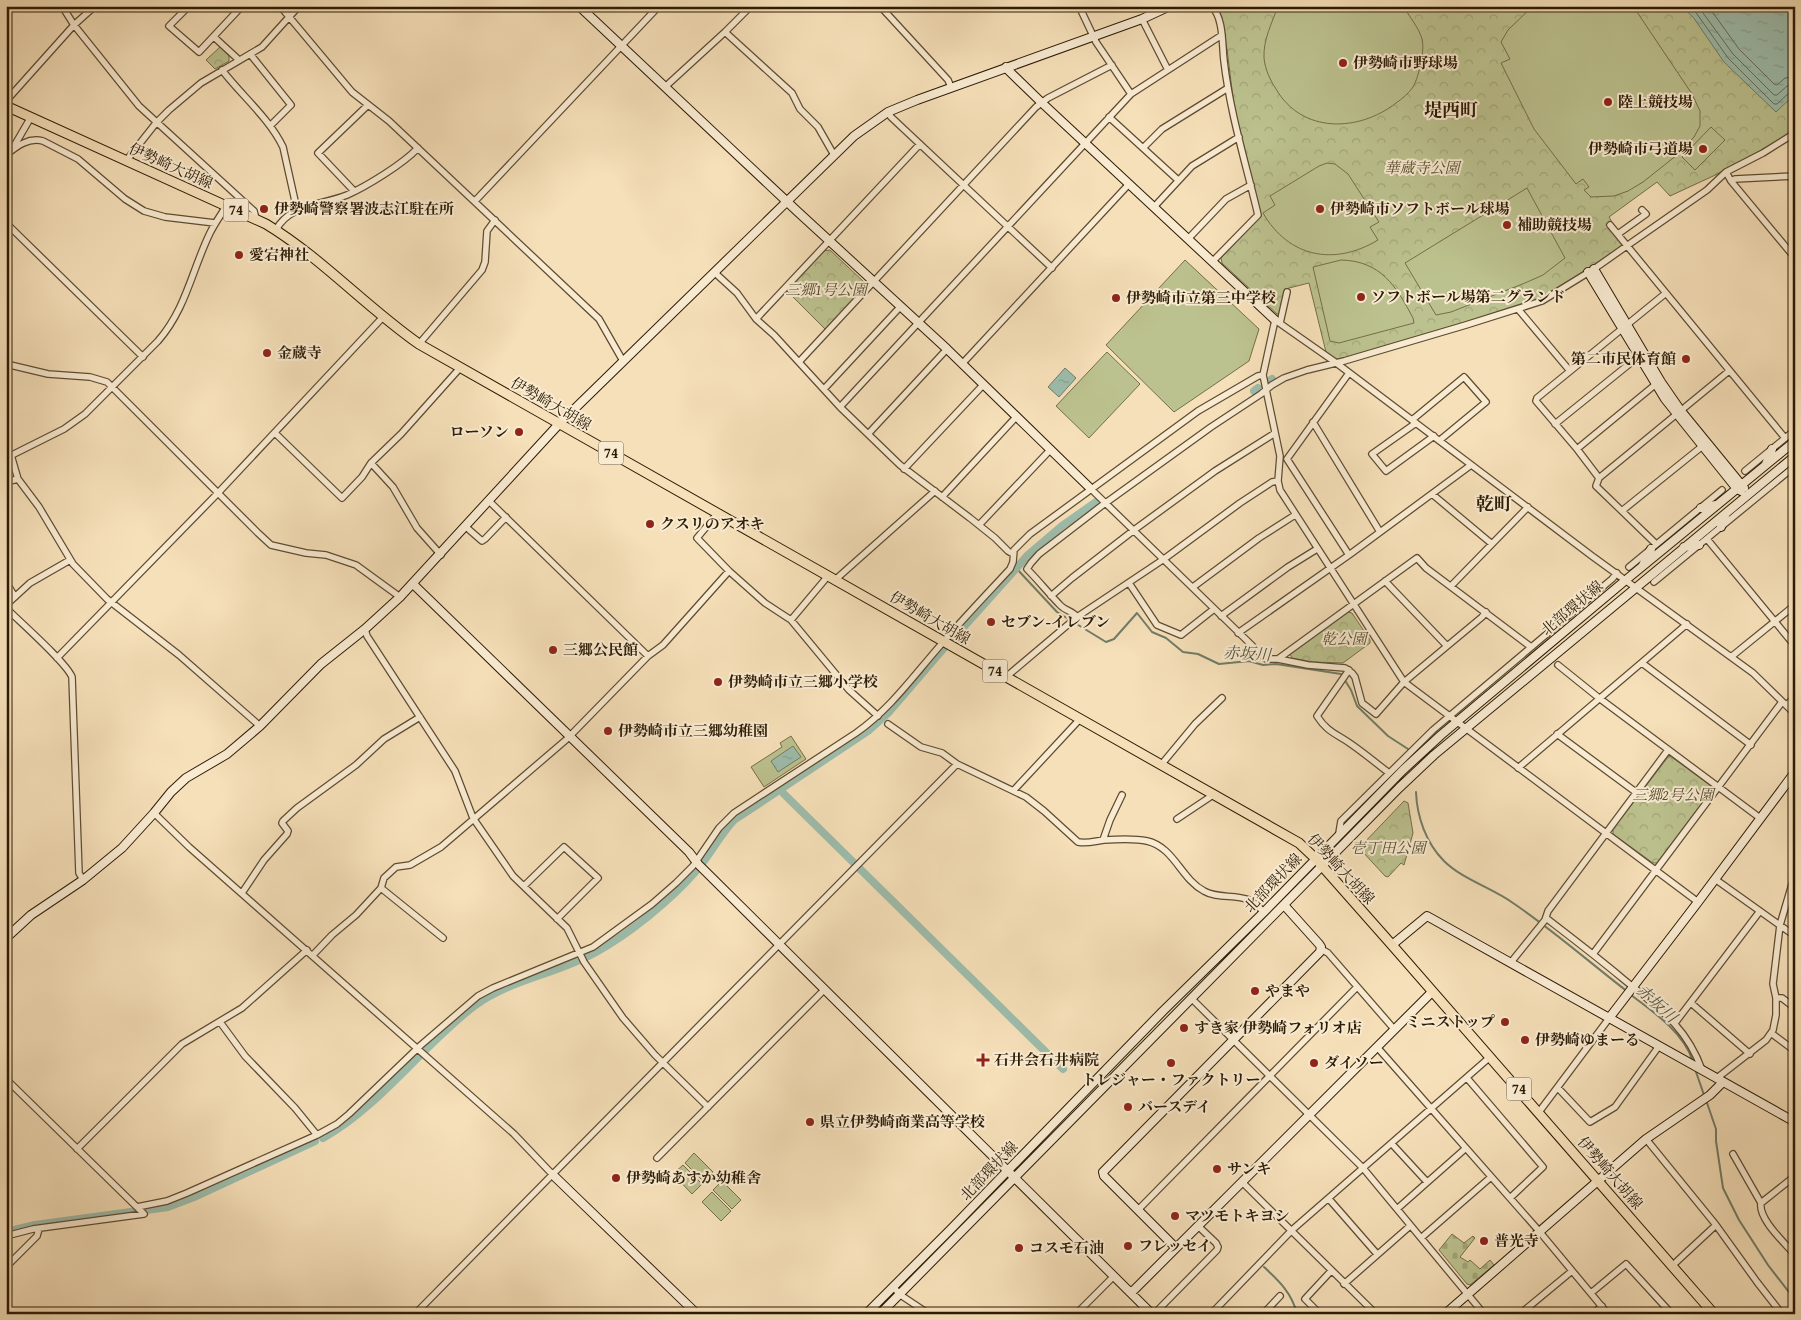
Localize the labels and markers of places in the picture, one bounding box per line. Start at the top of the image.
place label: 伊勢崎市野球場 [1353,52,1458,73]
marker: 伊勢崎市野球場 [1337,57,1349,69]
place label: 陸上競技場 [1618,91,1693,112]
marker: 陸上競技場 [1602,96,1614,108]
place label: 伊勢崎市弓道場 [1588,138,1693,159]
marker: 伊勢崎市弓道場 [1697,143,1709,155]
place label: 伊勢崎警察署波志江駐在所 [274,198,454,219]
place label: 伊勢崎市ソフトボール球場 [1330,198,1510,219]
marker: 伊勢崎警察署波志江駐在所 [258,203,270,215]
marker: 伊勢崎市ソフトボール球場 [1314,203,1326,215]
place label: 補助競技場 [1517,214,1592,235]
marker: 補助競技場 [1501,219,1513,231]
place label: 愛宕神社 [249,244,309,265]
marker: 愛宕神社 [233,249,245,261]
place label: ソフトボール場第二グランド [1371,286,1566,307]
place label: 伊勢崎市立第三中学校 [1126,287,1276,308]
marker: ソフトボール場第二グランド [1355,291,1367,303]
marker: 伊勢崎市立第三中学校 [1110,292,1122,304]
place label: 金蔵寺 [277,342,322,363]
marker: 金蔵寺 [261,347,273,359]
place label: 第二市民体育館 [1571,348,1676,369]
marker: 第二市民体育館 [1680,353,1692,365]
place label: ローソン [450,421,509,442]
marker: ローソン [513,426,525,438]
place label: クスリのアオキ [660,513,765,534]
marker: クスリのアオキ [644,518,656,530]
place label: セブン-イレブン [1001,611,1110,632]
marker: セブン-イレブン [985,616,997,628]
place label: 三郷公民館 [563,639,638,660]
marker: 三郷公民館 [547,644,559,656]
place label: 伊勢崎市立三郷小学校 [728,671,878,692]
marker: 伊勢崎市立三郷小学校 [712,676,724,688]
place label: 伊勢崎市立三郷幼稚園 [618,720,768,741]
marker: 伊勢崎市立三郷幼稚園 [602,725,614,737]
place label: やまや [1265,980,1310,1001]
marker: やまや [1249,985,1261,997]
place label: ミニストップ [1405,1011,1495,1032]
marker: ミニストップ [1499,1016,1511,1028]
place label: すき家 伊勢崎フォリオ店 [1194,1017,1361,1038]
marker: すき家 伊勢崎フォリオ店 [1178,1022,1190,1034]
place label: 伊勢崎ゆまーる [1535,1029,1640,1050]
marker: 伊勢崎ゆまーる [1519,1034,1531,1046]
place label: 石井会石井病院 [994,1049,1099,1070]
place label: ダイソー [1324,1052,1384,1073]
marker: 石井会石井病院 [976,1053,990,1067]
marker: トレジャー・ファクトリー [1165,1057,1177,1069]
marker: ダイソー [1308,1057,1320,1069]
place label: トレジャー・ファクトリー [1081,1069,1261,1090]
place label: バースデイ [1138,1096,1211,1117]
marker: バースデイ [1122,1101,1134,1113]
place label: 県立伊勢崎商業高等学校 [820,1111,985,1132]
marker: 県立伊勢崎商業高等学校 [804,1116,816,1128]
place label: サンキ [1227,1158,1271,1179]
marker: サンキ [1211,1163,1223,1175]
place label: 伊勢崎あすか幼稚舎 [626,1167,762,1188]
marker: 伊勢崎あすか幼稚舎 [610,1172,622,1184]
place label: マツモトキヨシ [1185,1205,1290,1226]
marker: マツモトキヨシ [1169,1210,1181,1222]
place label: 普光寺 [1494,1230,1539,1251]
place label: フレッセイ [1138,1235,1212,1256]
marker: 普光寺 [1478,1235,1490,1247]
place label: コスモ石油 [1029,1237,1104,1258]
marker: フレッセイ [1122,1240,1134,1252]
marker: コスモ石油 [1013,1242,1025,1254]

